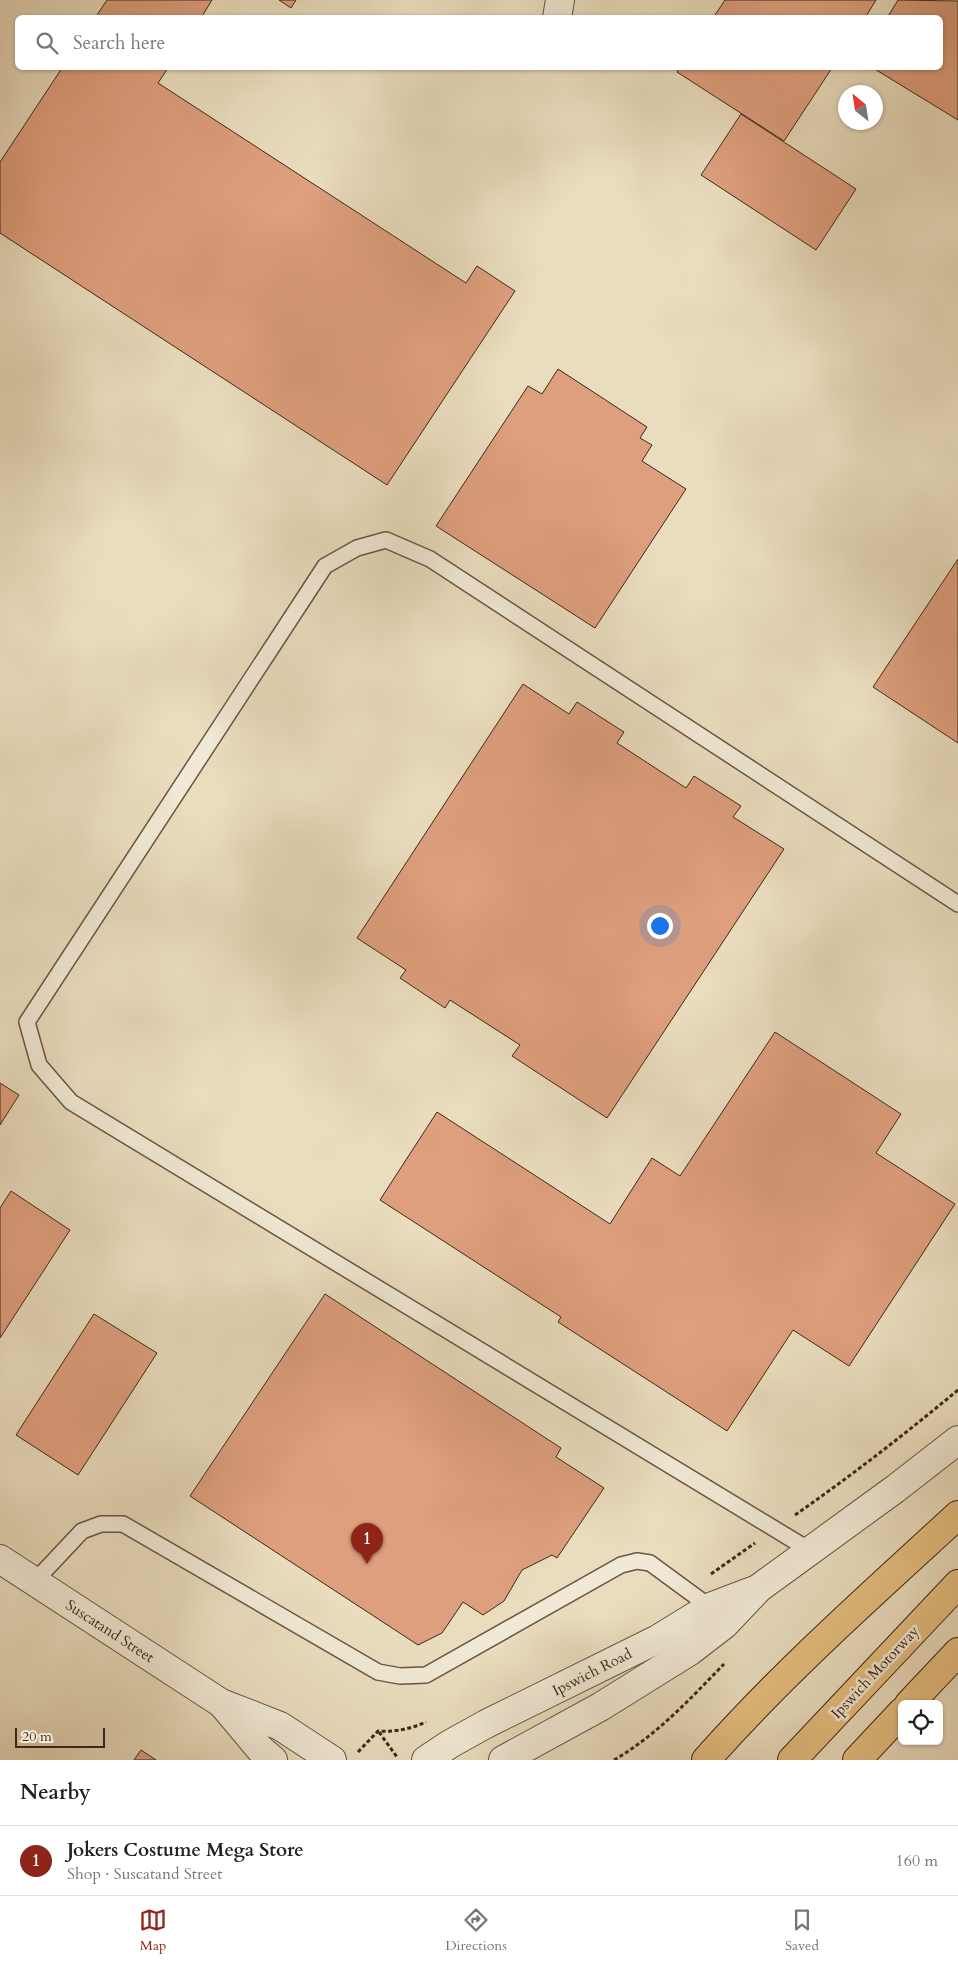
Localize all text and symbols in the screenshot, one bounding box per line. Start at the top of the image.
search box [15,15,943,70]
icon: search [33,29,61,57]
text: Search here [73,30,165,56]
north arrow [838,85,883,130]
your location [647,913,673,939]
pin: 1 [351,1523,383,1564]
street label: Suscatand Street [62,1595,158,1667]
street label: Ipswich Motorway [827,1621,923,1723]
street label: Ipswich Road [549,1643,635,1701]
map controls [898,1700,943,1745]
button: locate [898,1700,943,1745]
scale bar [15,1725,105,1748]
text: 20 m [22,1727,52,1746]
text: Nearby [20,1778,91,1807]
text: Jokers Costume Mega Store [67,1837,304,1863]
text: 1 [32,1850,40,1872]
text: 160 m [896,1850,938,1872]
text: Shop · Suscatand Street [67,1863,222,1885]
tab: Map [139,1906,167,1955]
tab: Directions [445,1906,507,1955]
tab: Saved [785,1906,819,1955]

